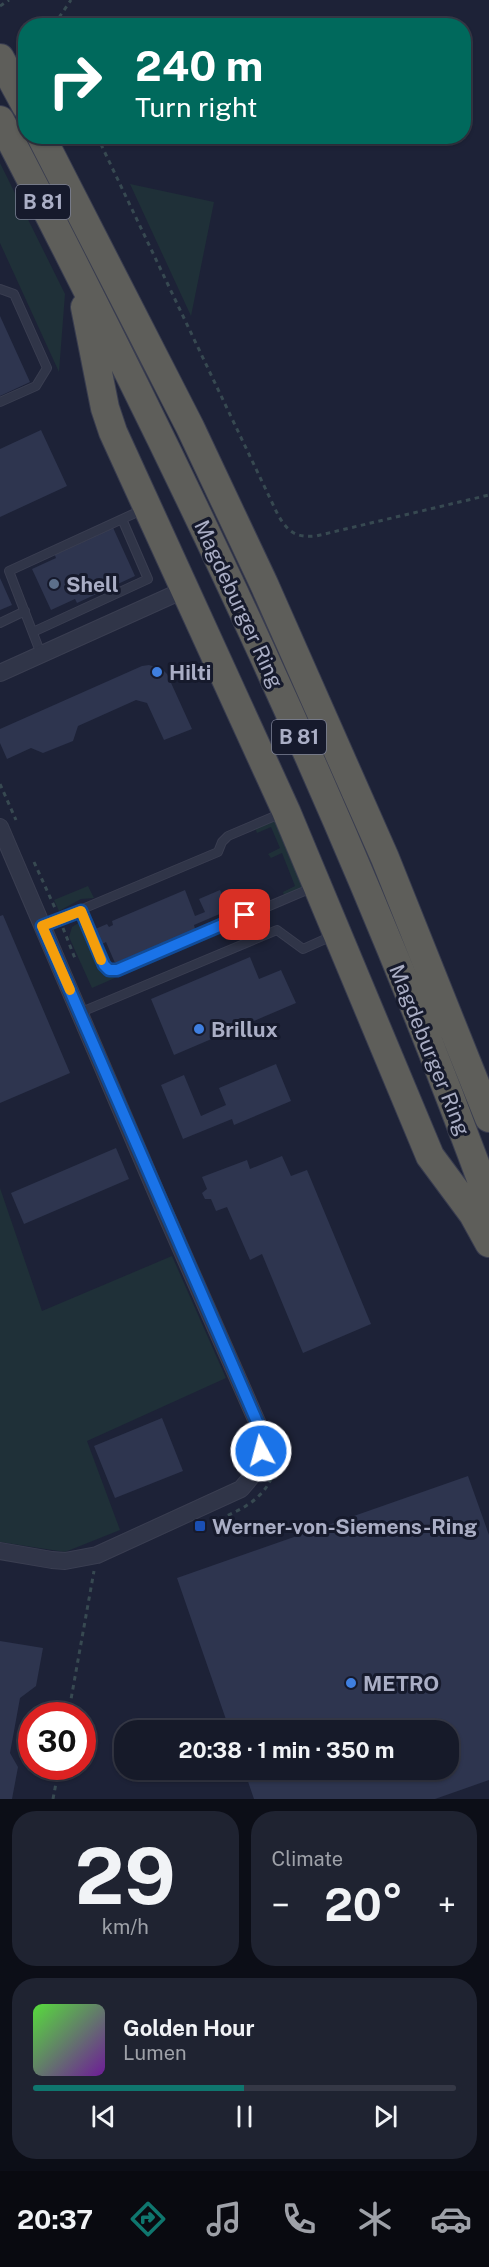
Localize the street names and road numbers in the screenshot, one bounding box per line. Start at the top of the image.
road number: B 81 [16,185,70,219]
street label: Magdeburger Ring [189,516,289,692]
road number: B 81 [272,720,326,754]
street label: Magdeburger Ring [384,961,476,1139]

